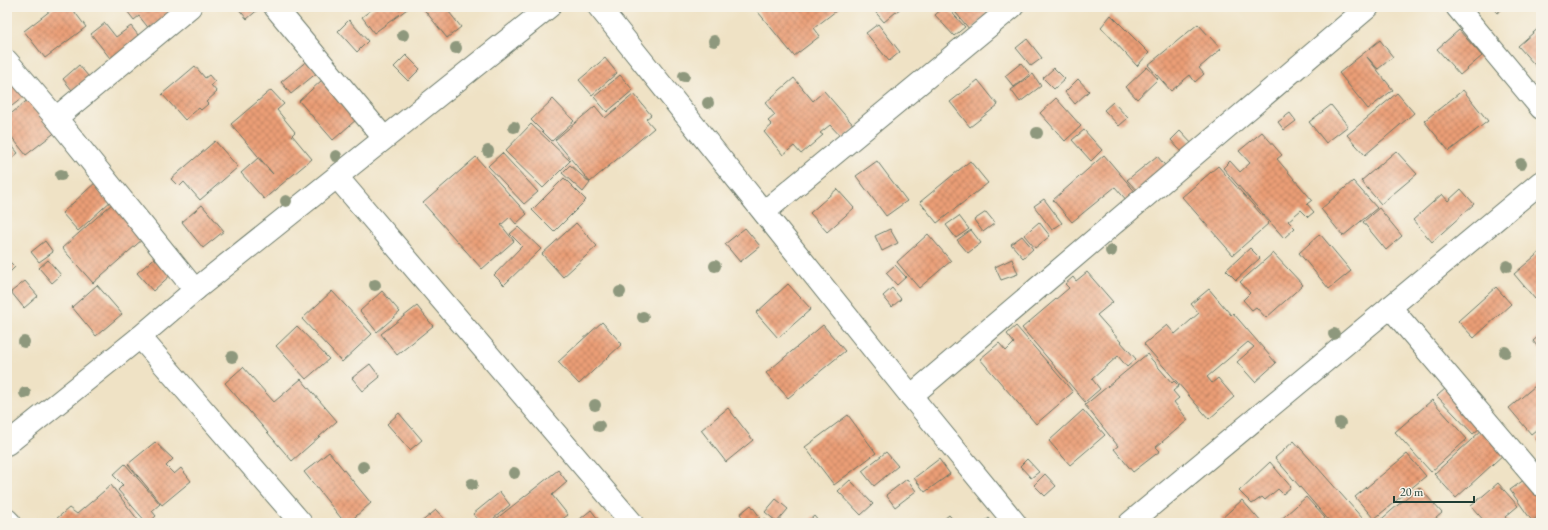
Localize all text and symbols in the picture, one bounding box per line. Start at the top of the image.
scale bar [1394,478,1474,504]
text: 20 m [1400,484,1424,500]

